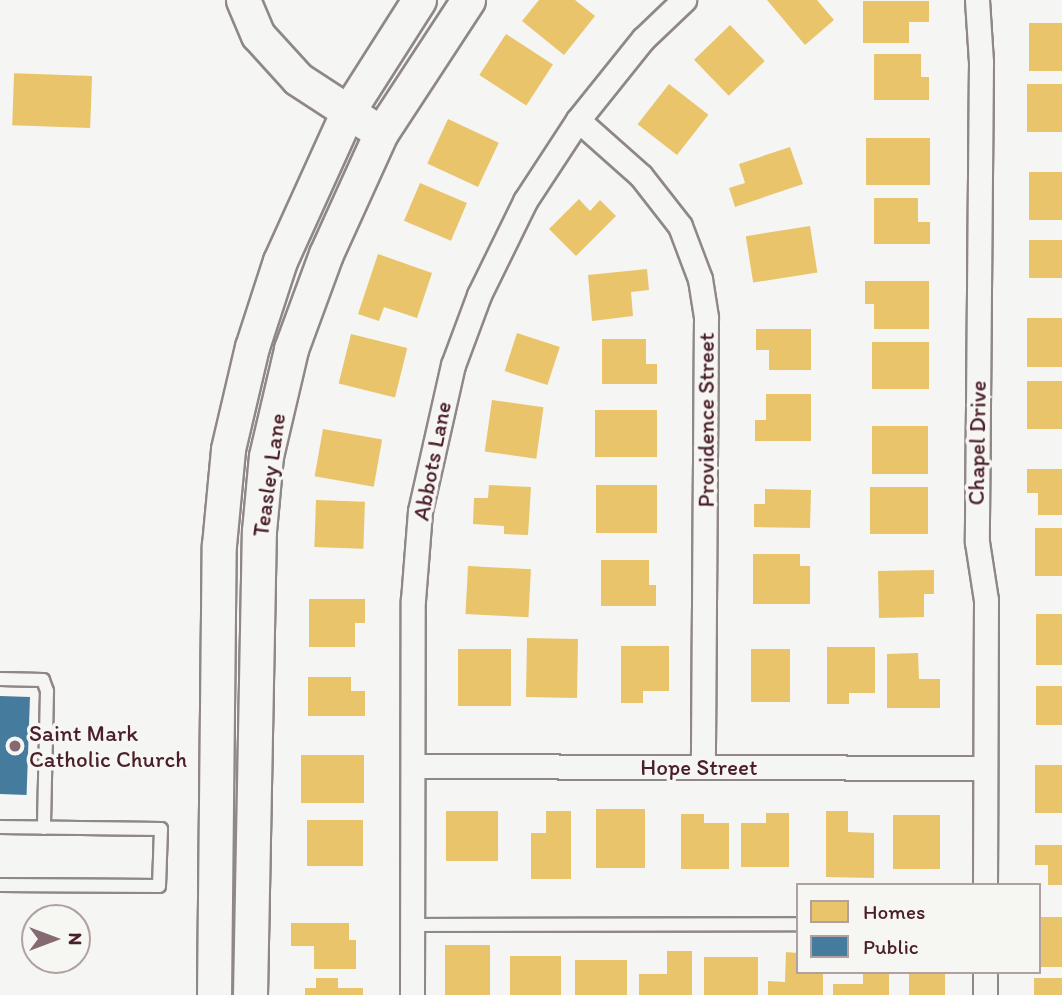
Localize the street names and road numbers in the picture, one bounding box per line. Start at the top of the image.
street label: Providence Street [692,333,720,507]
street label: Chapel Drive [962,380,992,506]
street label: Abbots Lane [407,398,457,524]
street label: Teasley Lane [247,412,291,538]
street label: Hope Street [641,753,757,781]

